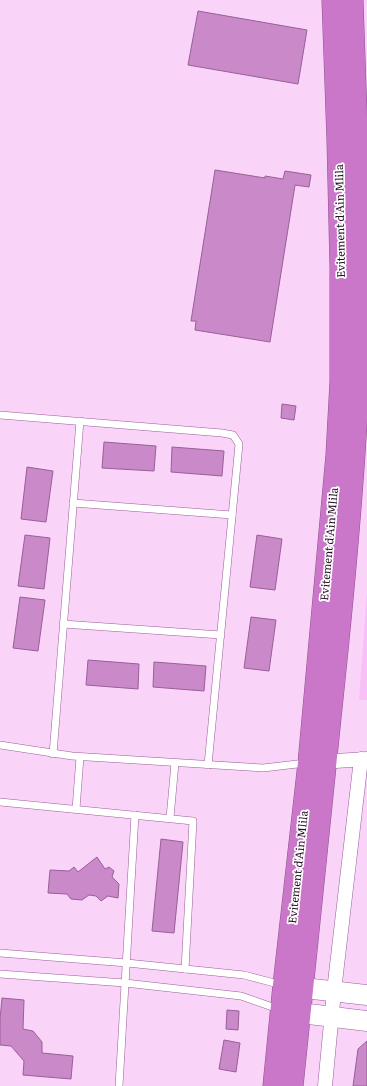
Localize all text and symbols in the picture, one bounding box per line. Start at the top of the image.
street label: Evitement d'Ain Mlila [330,164,348,278]
street label: Evitement d'Ain Mlila [315,487,341,601]
street label: Evitement d'Ain Mlila [283,809,311,924]

